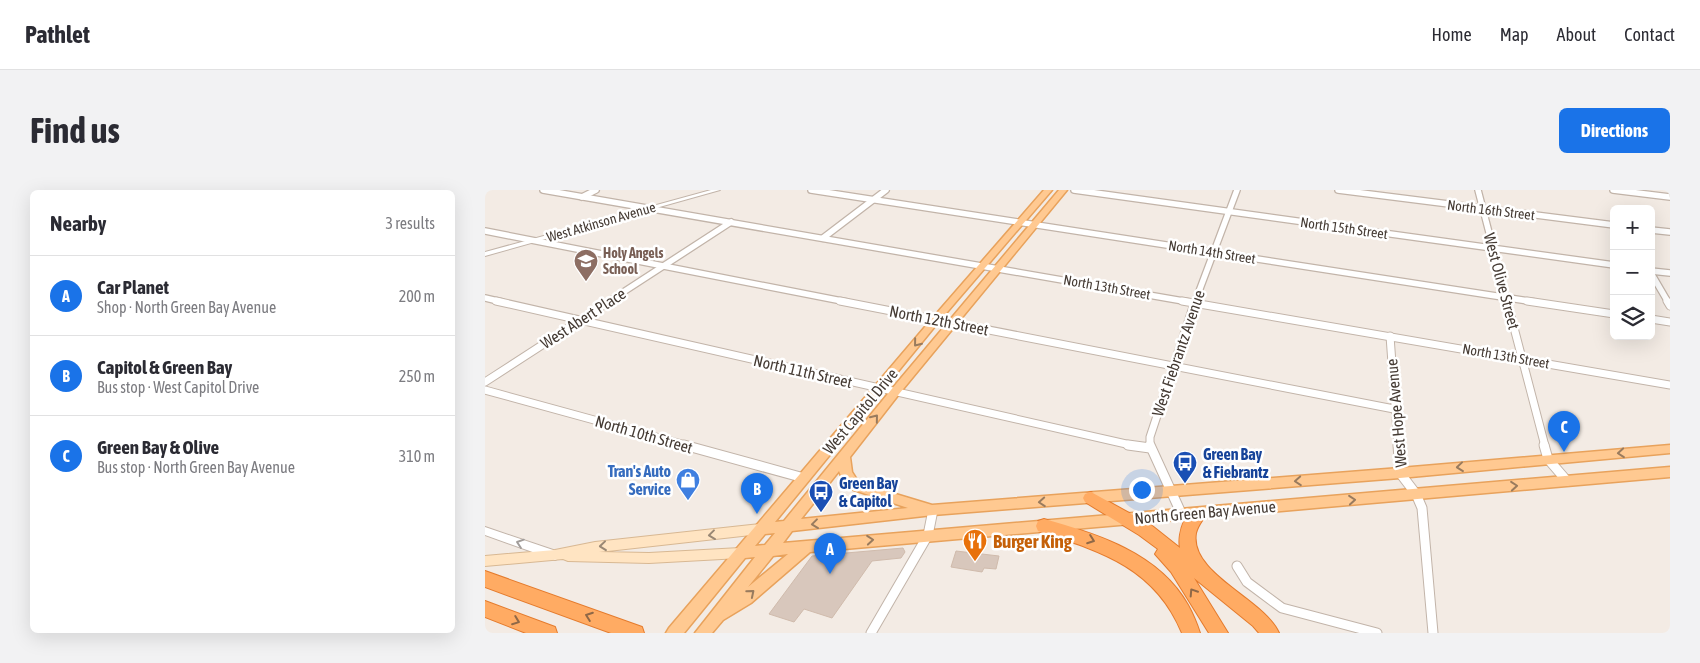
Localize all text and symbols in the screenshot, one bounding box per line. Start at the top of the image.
text: Pathlet [25,21,90,48]
text: Home [1432,24,1472,45]
text: Map [1500,24,1529,45]
text: About [1557,24,1596,45]
text: Contact [1624,24,1675,45]
button: Directions [1559,108,1670,153]
text: Find us [30,110,120,150]
street label: North 16th Street [1446,197,1536,223]
street label: West Atkinson Avenue [545,199,657,245]
map controls [1610,205,1655,340]
button: + [1610,205,1655,250]
text: Nearby [50,211,106,235]
text: 3 results [385,214,435,232]
street label: North 15th Street [1299,214,1389,242]
street label: West Olive Street [1480,231,1524,332]
street label: North 14th Street [1167,237,1257,267]
place label: Holy Angels School [603,245,663,277]
school or university icon: Holy Angels School [573,248,599,282]
button: − [1610,250,1655,295]
street label: North 13th Street [1062,271,1152,303]
text: Car Planet [97,276,169,298]
street label: West Abert Place [537,284,629,352]
text: A [62,287,70,305]
text: 200 m [399,287,435,305]
street label: West Fiebrantz Avenue [1148,288,1208,418]
button: layers [1610,295,1655,340]
text: Shop · North Green Bay Avenue [97,298,276,316]
street label: North 12th Street [888,302,991,339]
one-way arrow [913,337,922,346]
street label: North 13th Street [1461,340,1551,372]
street label: North 11th Street [752,351,855,391]
text: Capitol & Green Bay [97,356,232,378]
street label: West Hope Avenue [1382,358,1411,468]
street label: West Capitol Drive [819,365,902,458]
text: B [62,367,70,385]
text: 250 m [399,367,435,385]
text: Bus stop · West Capitol Drive [97,378,259,396]
street label: North 10th Street [593,411,695,457]
pin: C [1548,411,1580,452]
one-way arrow [869,414,878,423]
text: Green Bay & Olive [97,436,219,458]
place label: Green Bay & Fiebrantz [1203,445,1269,481]
text: C [62,447,70,465]
text: 310 m [399,447,435,465]
one-way arrow [1617,447,1625,458]
bus stop icon: Green Bay & Fiebrantz [1172,450,1198,484]
text: Bus stop · North Green Bay Avenue [97,458,295,476]
one-way arrow [1455,461,1463,472]
place label: Tran's Auto Service [608,462,671,498]
shop icon: Tran's Auto Service [675,467,701,501]
pin: B [741,473,773,514]
place label: Green Bay & Capitol [839,474,899,510]
one-way arrow [1293,475,1301,486]
your location [1129,477,1155,503]
bus stop icon: Green Bay & Capitol [808,479,834,513]
one-way arrow [1510,481,1518,492]
one-way arrow [1348,495,1356,506]
one-way arrow [1038,496,1046,507]
street label: North Green Bay Avenue [1134,497,1276,528]
one-way arrow [811,518,819,529]
restaurant icon: Burger King [962,528,988,562]
one-way arrow [707,529,715,540]
place label: Burger King [993,530,1073,552]
pin: A [814,533,846,574]
one-way arrow [1086,534,1095,544]
one-way arrow [866,535,874,546]
one-way arrow [516,539,525,549]
one-way arrow [599,540,607,551]
one-way arrow [1190,588,1199,597]
one-way arrow [745,590,754,598]
one-way arrow [585,612,594,622]
one-way arrow [511,615,520,625]

